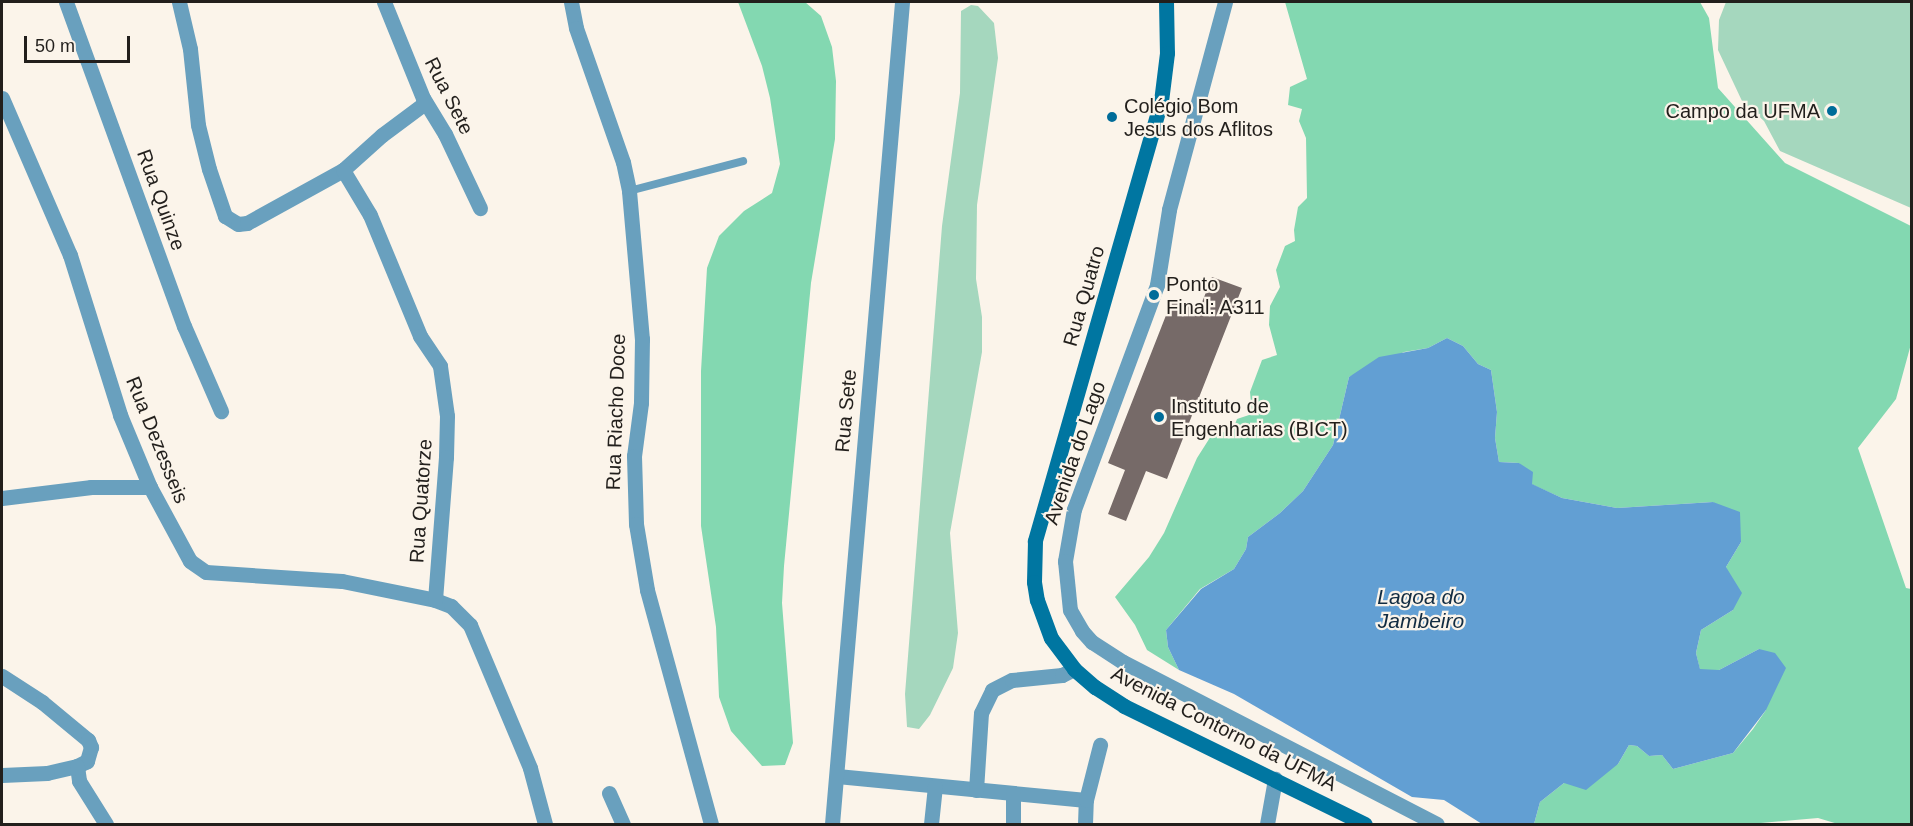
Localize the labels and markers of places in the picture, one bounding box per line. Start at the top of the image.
place label: Colégio Bom Jesus dos Aflitos [1124,94,1274,141]
place label: Campo da UFMA [1666,99,1820,123]
marker: Campo da UFMA [1825,104,1839,118]
marker: Colégio Bom Jesus dos Aflitos [1105,110,1119,124]
place label: Ponto Final: A311 [1166,272,1266,319]
marker: Ponto Final: A311 [1147,288,1161,302]
place label: Instituto de Engenharias (BICT) [1171,394,1348,441]
marker: Instituto de Engenharias (BICT) [1152,410,1166,424]

